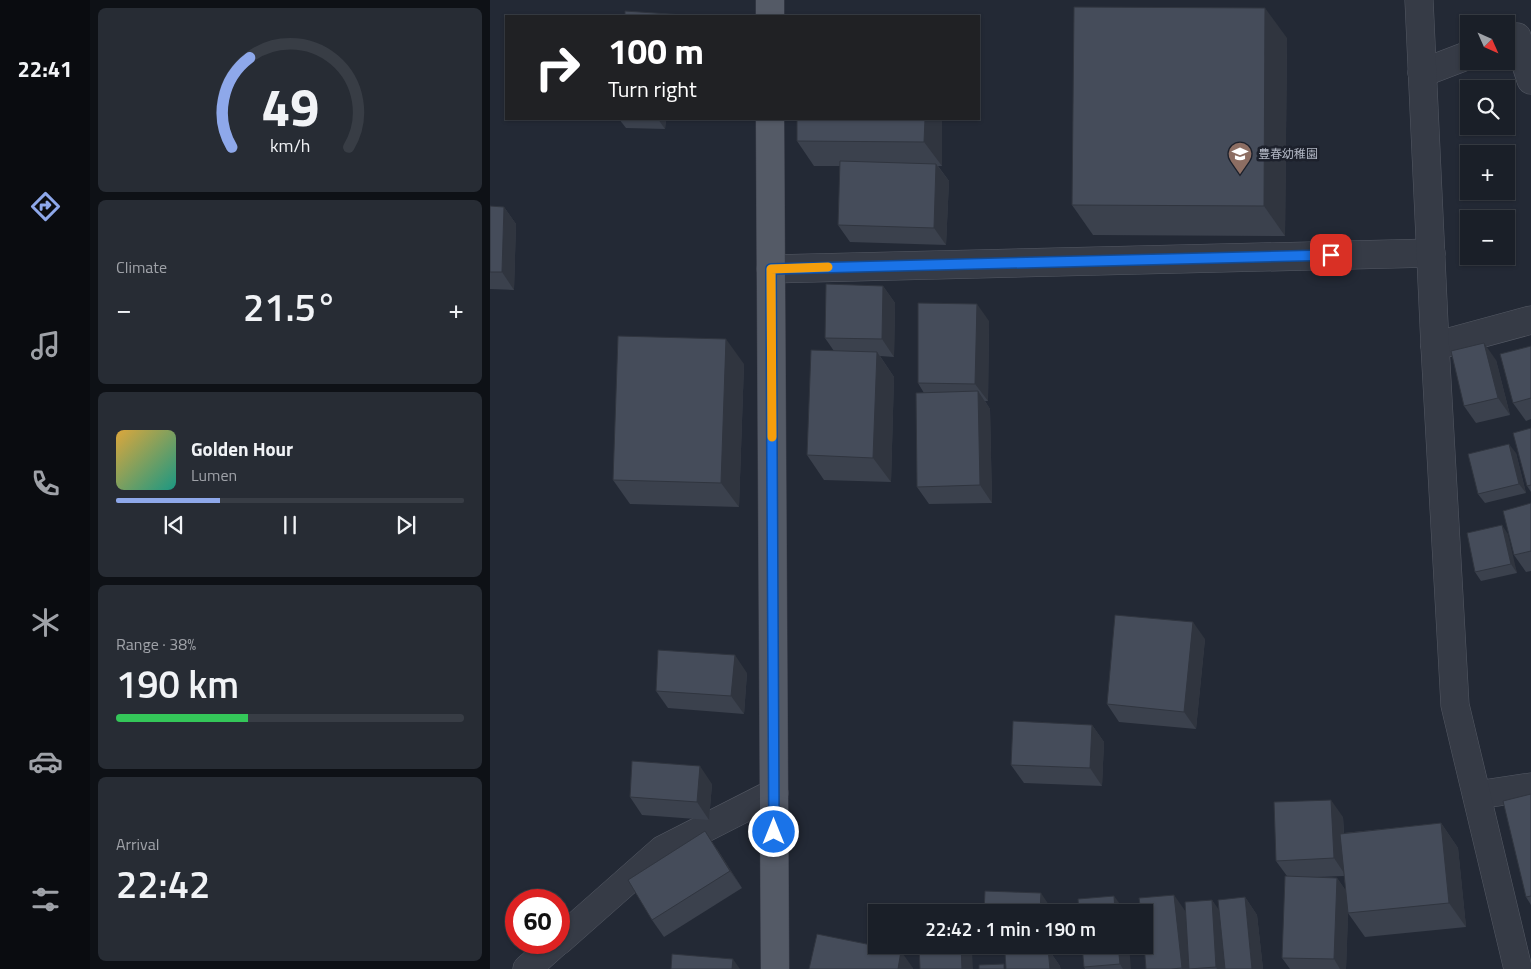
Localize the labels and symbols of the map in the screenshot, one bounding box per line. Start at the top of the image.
north arrow [1460,15,1515,70]
school or university icon: 豊春幼稚園 [1227,141,1253,175]
place label: 豊春幼稚園 [1258,144,1318,163]
pin [1310,234,1352,276]
position arrow [747,805,799,857]
speed limit sign: 60 [505,889,570,954]

